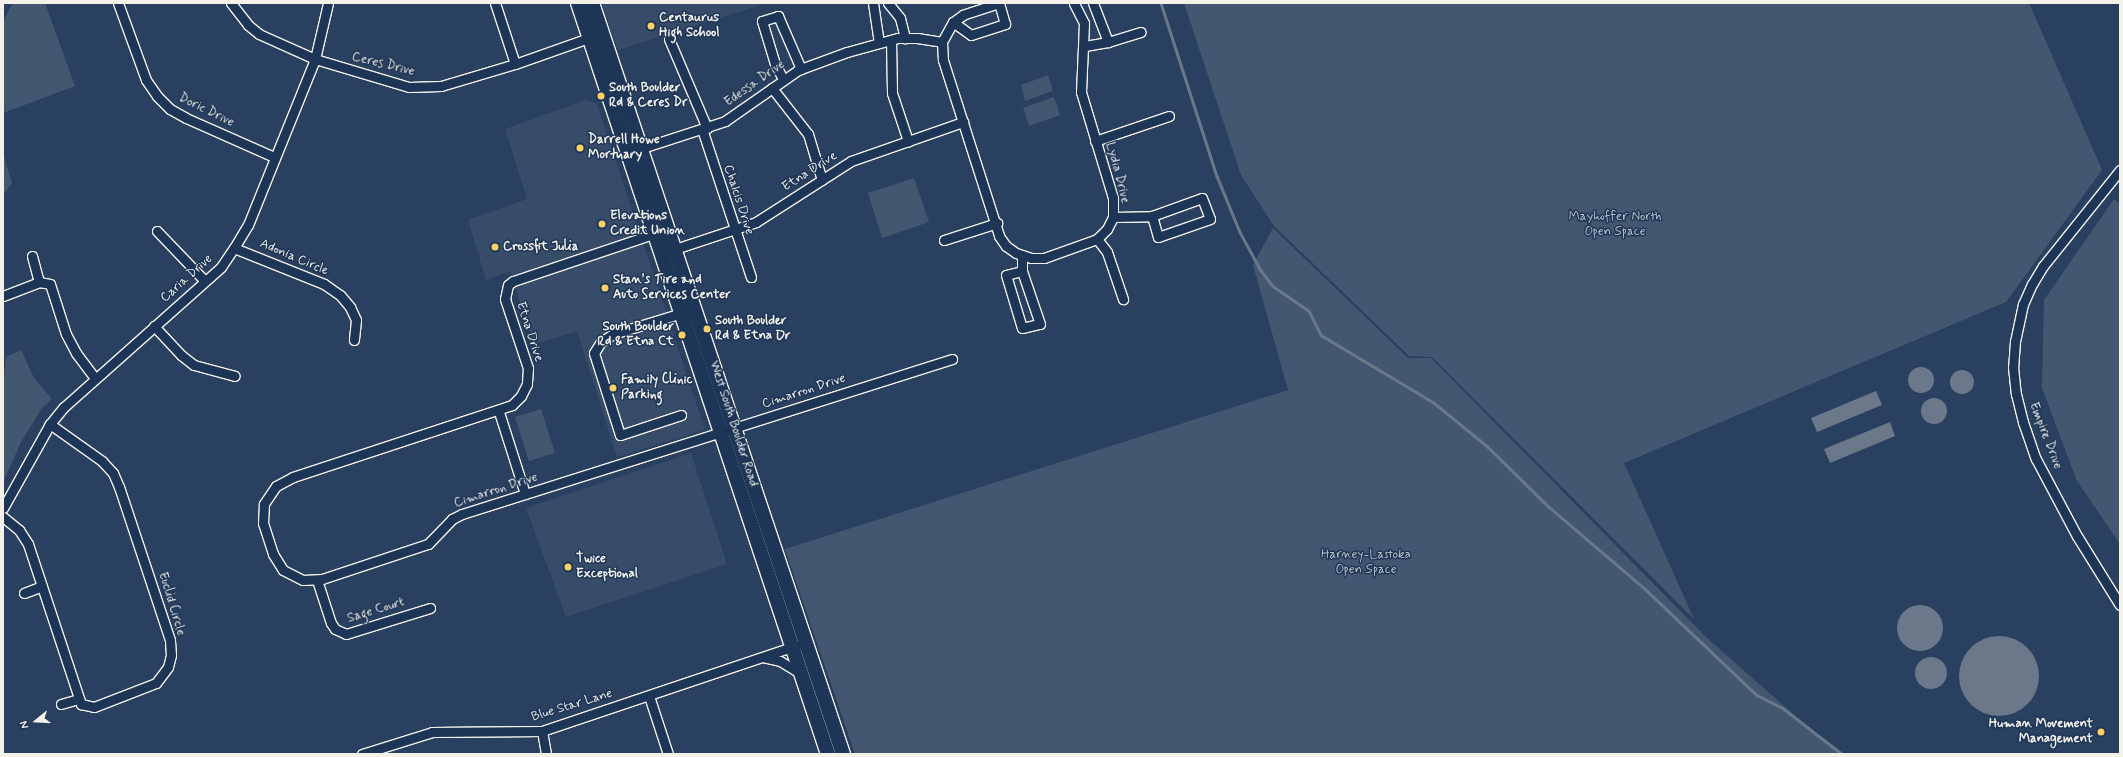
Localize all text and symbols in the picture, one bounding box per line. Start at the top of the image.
place label: Centaurus High School [659,11,720,42]
marker: Centaurus High School [646,21,656,31]
street label: Ceres Drive [350,50,416,80]
street label: Edessa Drive [722,57,788,111]
place label: South Boulder Rd & Ceres Dr [609,81,687,112]
street label: Doric Drive [176,91,236,131]
marker: South Boulder Rd & Ceres Dr [596,91,606,101]
place label: Darrell Howe Mortuary [588,133,659,164]
street label: Lydia Drive [1102,141,1132,205]
marker: Darrell Howe Mortuary [575,143,585,153]
street label: Etna Drive [780,149,840,195]
street label: Chalcis Drive [720,164,756,236]
place label: Elevations Credit Union [610,209,682,240]
park label: Mayhoffer North Open Space [1568,210,1662,241]
marker: Elevations Credit Union [597,219,607,229]
street label: Adonia Circle [257,237,331,279]
place label: Crossfit Julia [503,239,579,255]
marker: Crossfit Julia [490,242,500,252]
street label: Caria Drive [158,252,216,306]
place label: Stan's Tire and Auto Services Center [613,273,730,304]
marker: Stan's Tire and Auto Services Center [600,283,610,293]
street label: Etna Drive [512,301,546,363]
place label: South Boulder Rd & Etna Dr [715,314,790,345]
place label: South Boulder Rd & Etna Ct [599,320,674,351]
marker: South Boulder Rd & Etna Dr [702,324,712,334]
marker: South Boulder Rd & Etna Ct [677,330,687,340]
street label: West South Boulder Road [705,359,761,489]
street label: Cimarron Drive [761,371,847,413]
place label: Family Clinic Parking [621,373,694,404]
marker: Family Clinic Parking [608,383,618,393]
street label: Empire Drive [2025,400,2065,472]
street label: Cimarron Drive [453,470,539,512]
park label: Harney-Lastoka Open Space [1321,548,1411,579]
place label: Twice Exceptional [576,552,638,583]
marker: Twice Exceptional [563,562,573,572]
street label: Euclid Circle [154,570,188,638]
street label: Sage Court [345,595,407,627]
street label: Blue Star Lane [530,686,614,726]
north arrow [16,701,56,741]
place label: Human Movement Management [1989,717,2093,748]
text: N [17,719,32,730]
marker: Human Movement Management [2096,727,2106,737]

